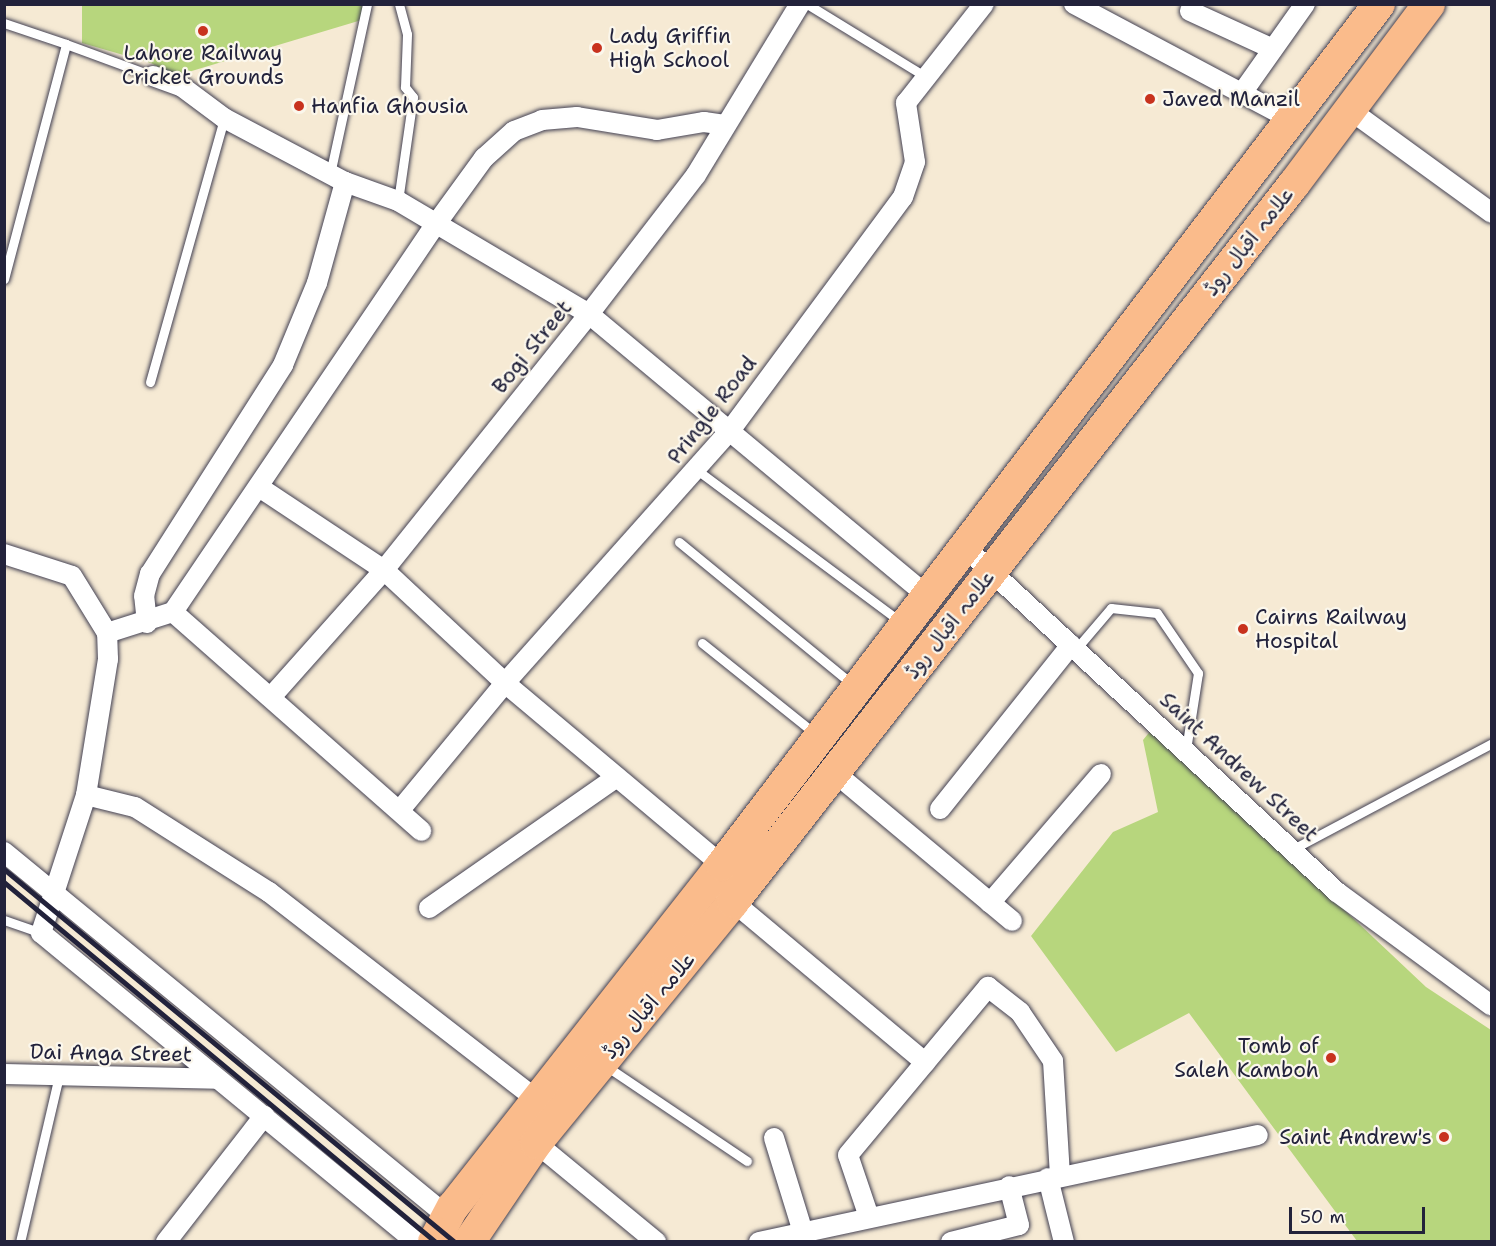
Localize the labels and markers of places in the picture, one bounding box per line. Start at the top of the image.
place label: Lady Griffin High School [609,23,731,73]
marker: Lahore Railway Cricket Grounds [196,24,210,38]
place label: Lahore Railway Cricket Grounds [122,40,284,90]
marker: Lady Griffin High School [590,41,604,55]
place label: Javed Manzil [1162,86,1300,112]
marker: Javed Manzil [1143,92,1157,106]
place label: Hanfia Ghousia [311,93,468,119]
marker: Hanfia Ghousia [292,99,306,113]
place label: Cairns Railway Hospital [1255,604,1407,654]
marker: Cairns Railway Hospital [1236,622,1250,636]
place label: Tomb of Saleh Kamboh [1174,1033,1319,1083]
marker: Tomb of Saleh Kamboh [1324,1051,1338,1065]
place label: Saint Andrew's [1279,1124,1432,1150]
marker: Saint Andrew's [1437,1130,1451,1144]

